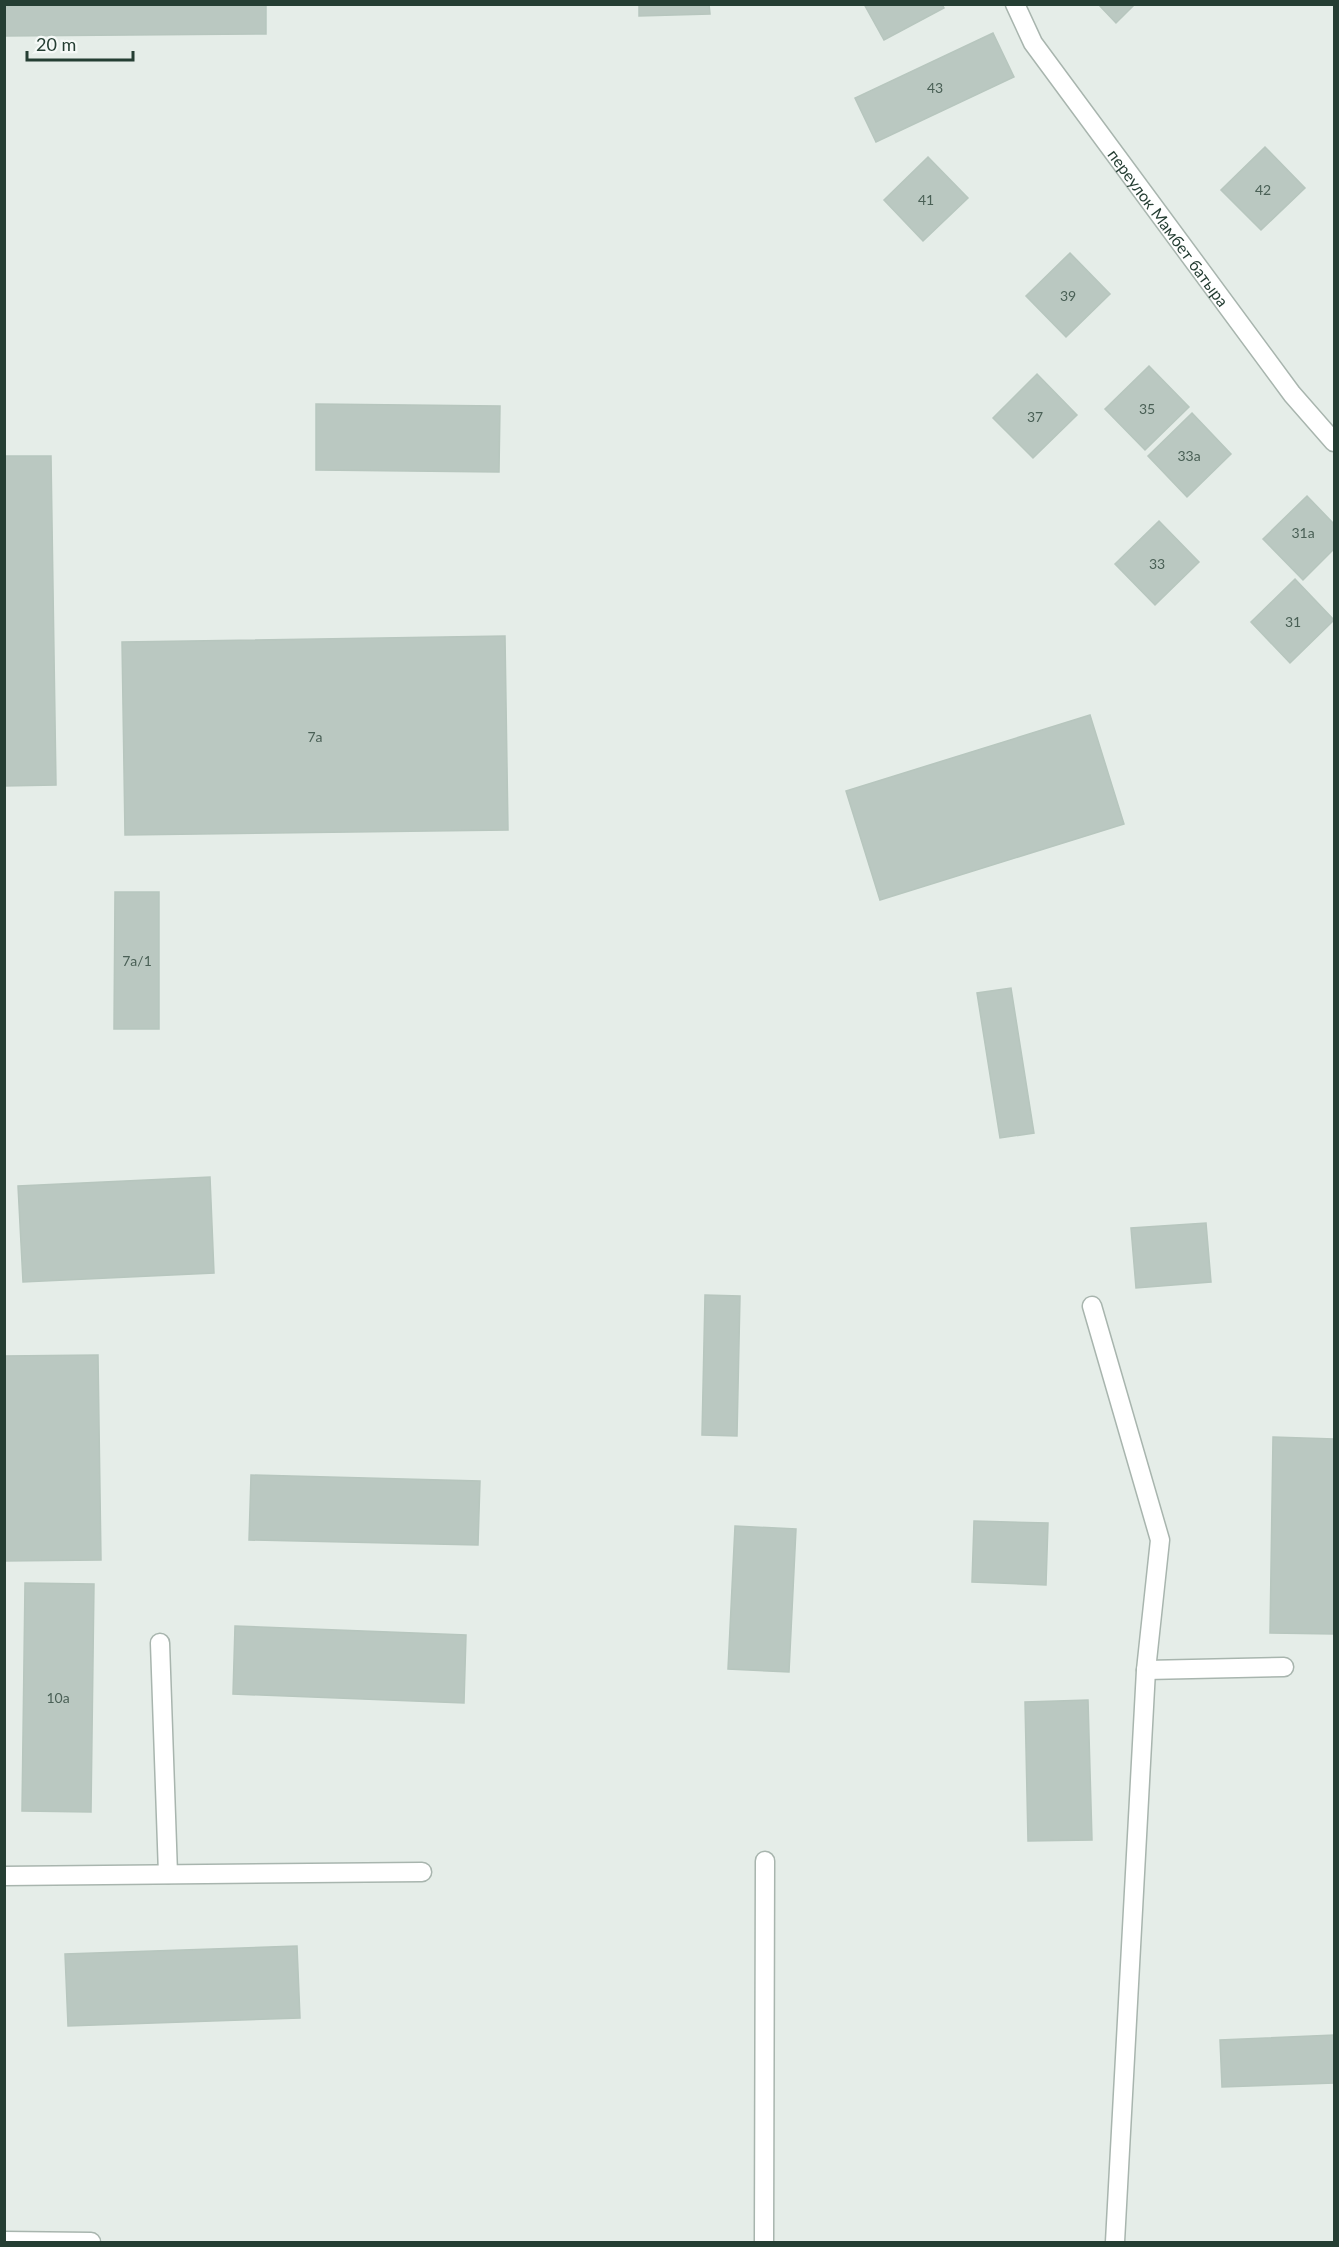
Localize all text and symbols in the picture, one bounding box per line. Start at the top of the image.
scale bar [27,24,134,62]
text: 20 m [36,33,76,55]
house number: 43 [927,79,943,96]
street label: переулок Мамбет батыра [1105,145,1233,310]
house number: 42 [1255,181,1271,198]
house number: 41 [918,191,934,208]
house number: 39 [1060,287,1076,304]
house number: 35 [1139,400,1155,417]
house number: 37 [1027,408,1043,425]
house number: 33а [1177,447,1201,464]
house number: 31а [1291,524,1315,541]
house number: 33 [1149,555,1165,572]
house number: 31 [1285,613,1301,630]
house number: 7а [307,728,323,745]
house number: 7а/1 [122,952,152,969]
house number: 10а [46,1689,70,1706]

